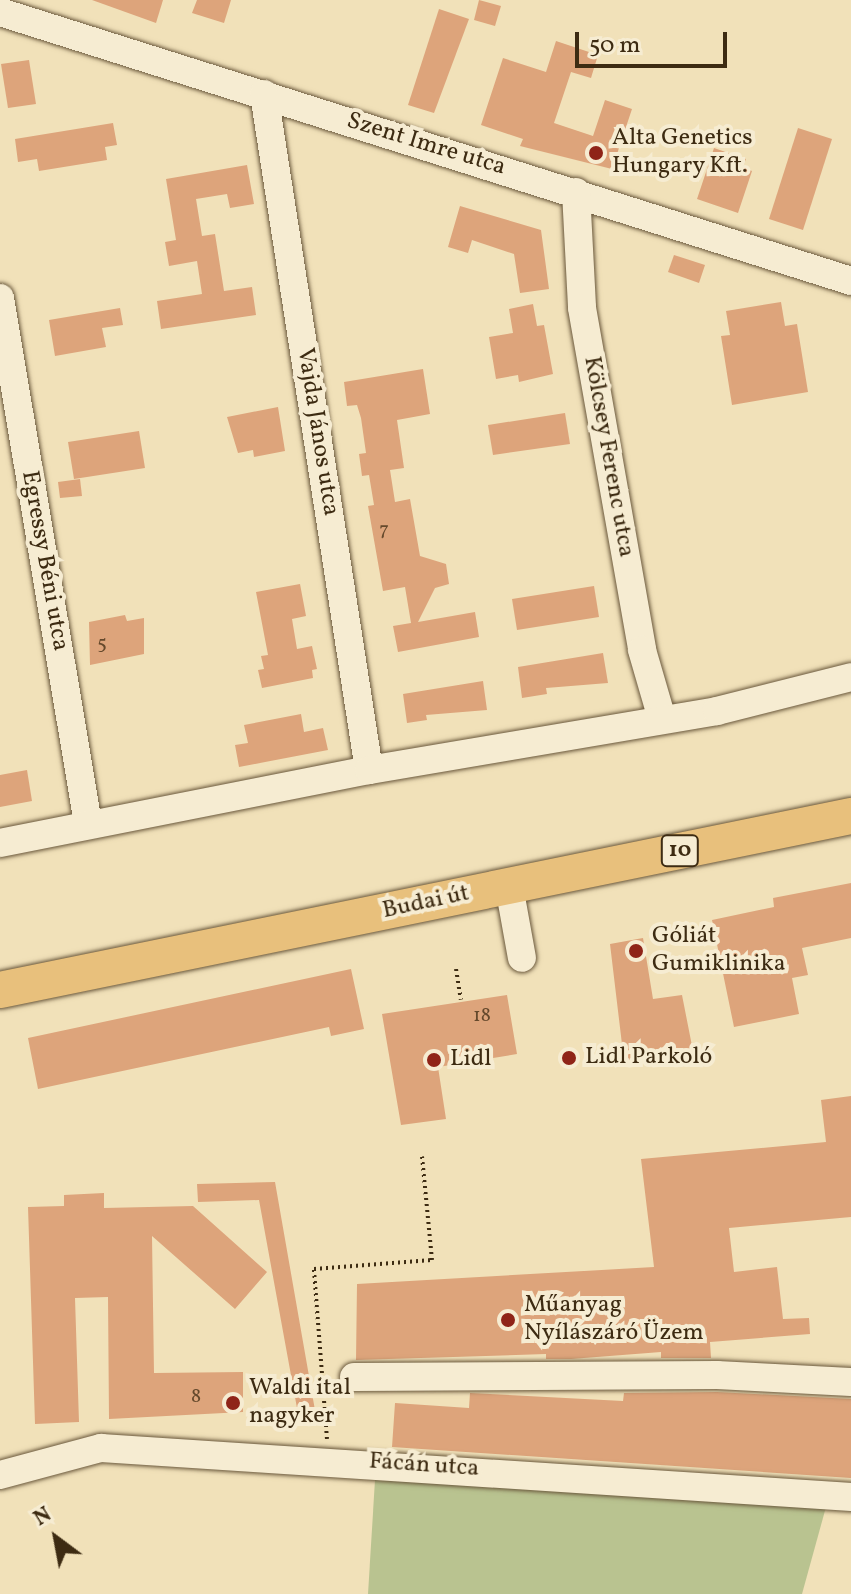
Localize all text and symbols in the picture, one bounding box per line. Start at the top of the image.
scale bar [579,16,731,66]
text: 50 m [589,29,641,63]
street label: Szent Imre utca [343,107,509,183]
place label: Alta Genetics Hungary Kft. [612,125,753,181]
marker: Alta Genetics Hungary Kft. [587,144,605,162]
street label: Vajda János utca [289,346,345,518]
street label: Kölcsey Ferenc utca [576,354,640,560]
street label: Egressy Béni utca [14,468,74,654]
house number: 7 [379,518,389,542]
house number: 5 [97,632,107,656]
road number: 10 [660,833,700,869]
street label: Budai út [380,880,472,926]
place label: Góliát Gumiklinika [652,923,786,979]
marker: Góliát Gumiklinika [627,942,645,960]
house number: 18 [473,1004,491,1028]
place label: Lidl Parkoló [585,1044,712,1072]
place label: Lidl [450,1046,491,1074]
marker: Lidl Parkoló [560,1049,578,1067]
marker: Lidl [425,1051,443,1069]
place label: Műanyag Nyílászáró Üzem [524,1292,704,1348]
marker: Műanyag Nyílászáró Üzem [499,1311,517,1329]
place label: Waldi ital nagyker [249,1375,351,1431]
house number: 8 [191,1385,201,1409]
marker: Waldi ital nagyker [224,1394,242,1412]
street label: Fácán utca [368,1448,480,1484]
north arrow [16,1498,96,1578]
text: N [28,1500,58,1535]

